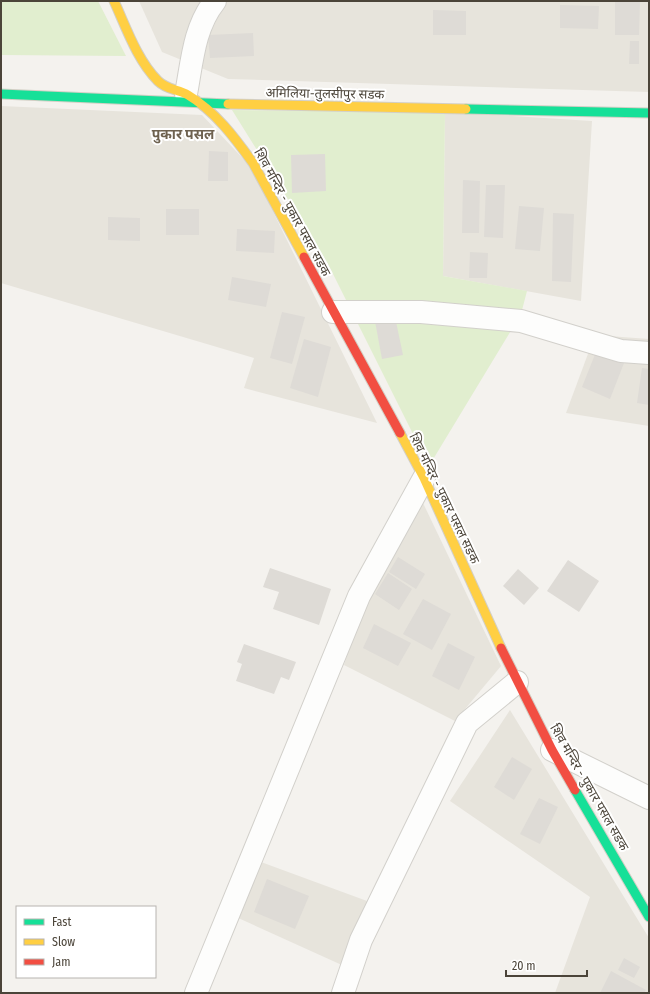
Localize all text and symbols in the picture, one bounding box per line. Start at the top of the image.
street label: अमिलिया-तुलसीपुर सडक [265,85,386,103]
district label: पुकार पसल [152,126,215,144]
street label: शिव मन्दिर - पुकार पसल सडक [250,146,334,280]
street label: शिव मन्दिर - पुकार पसल सडक [405,430,483,567]
street label: शिव मन्दिर - पुकार पसल सडक [546,721,632,855]
legend [16,906,156,978]
text: Fast [52,915,71,929]
text: Slow [52,935,75,949]
scale bar [506,952,587,978]
text: Jam [52,955,70,969]
text: 20 m [512,959,536,973]

